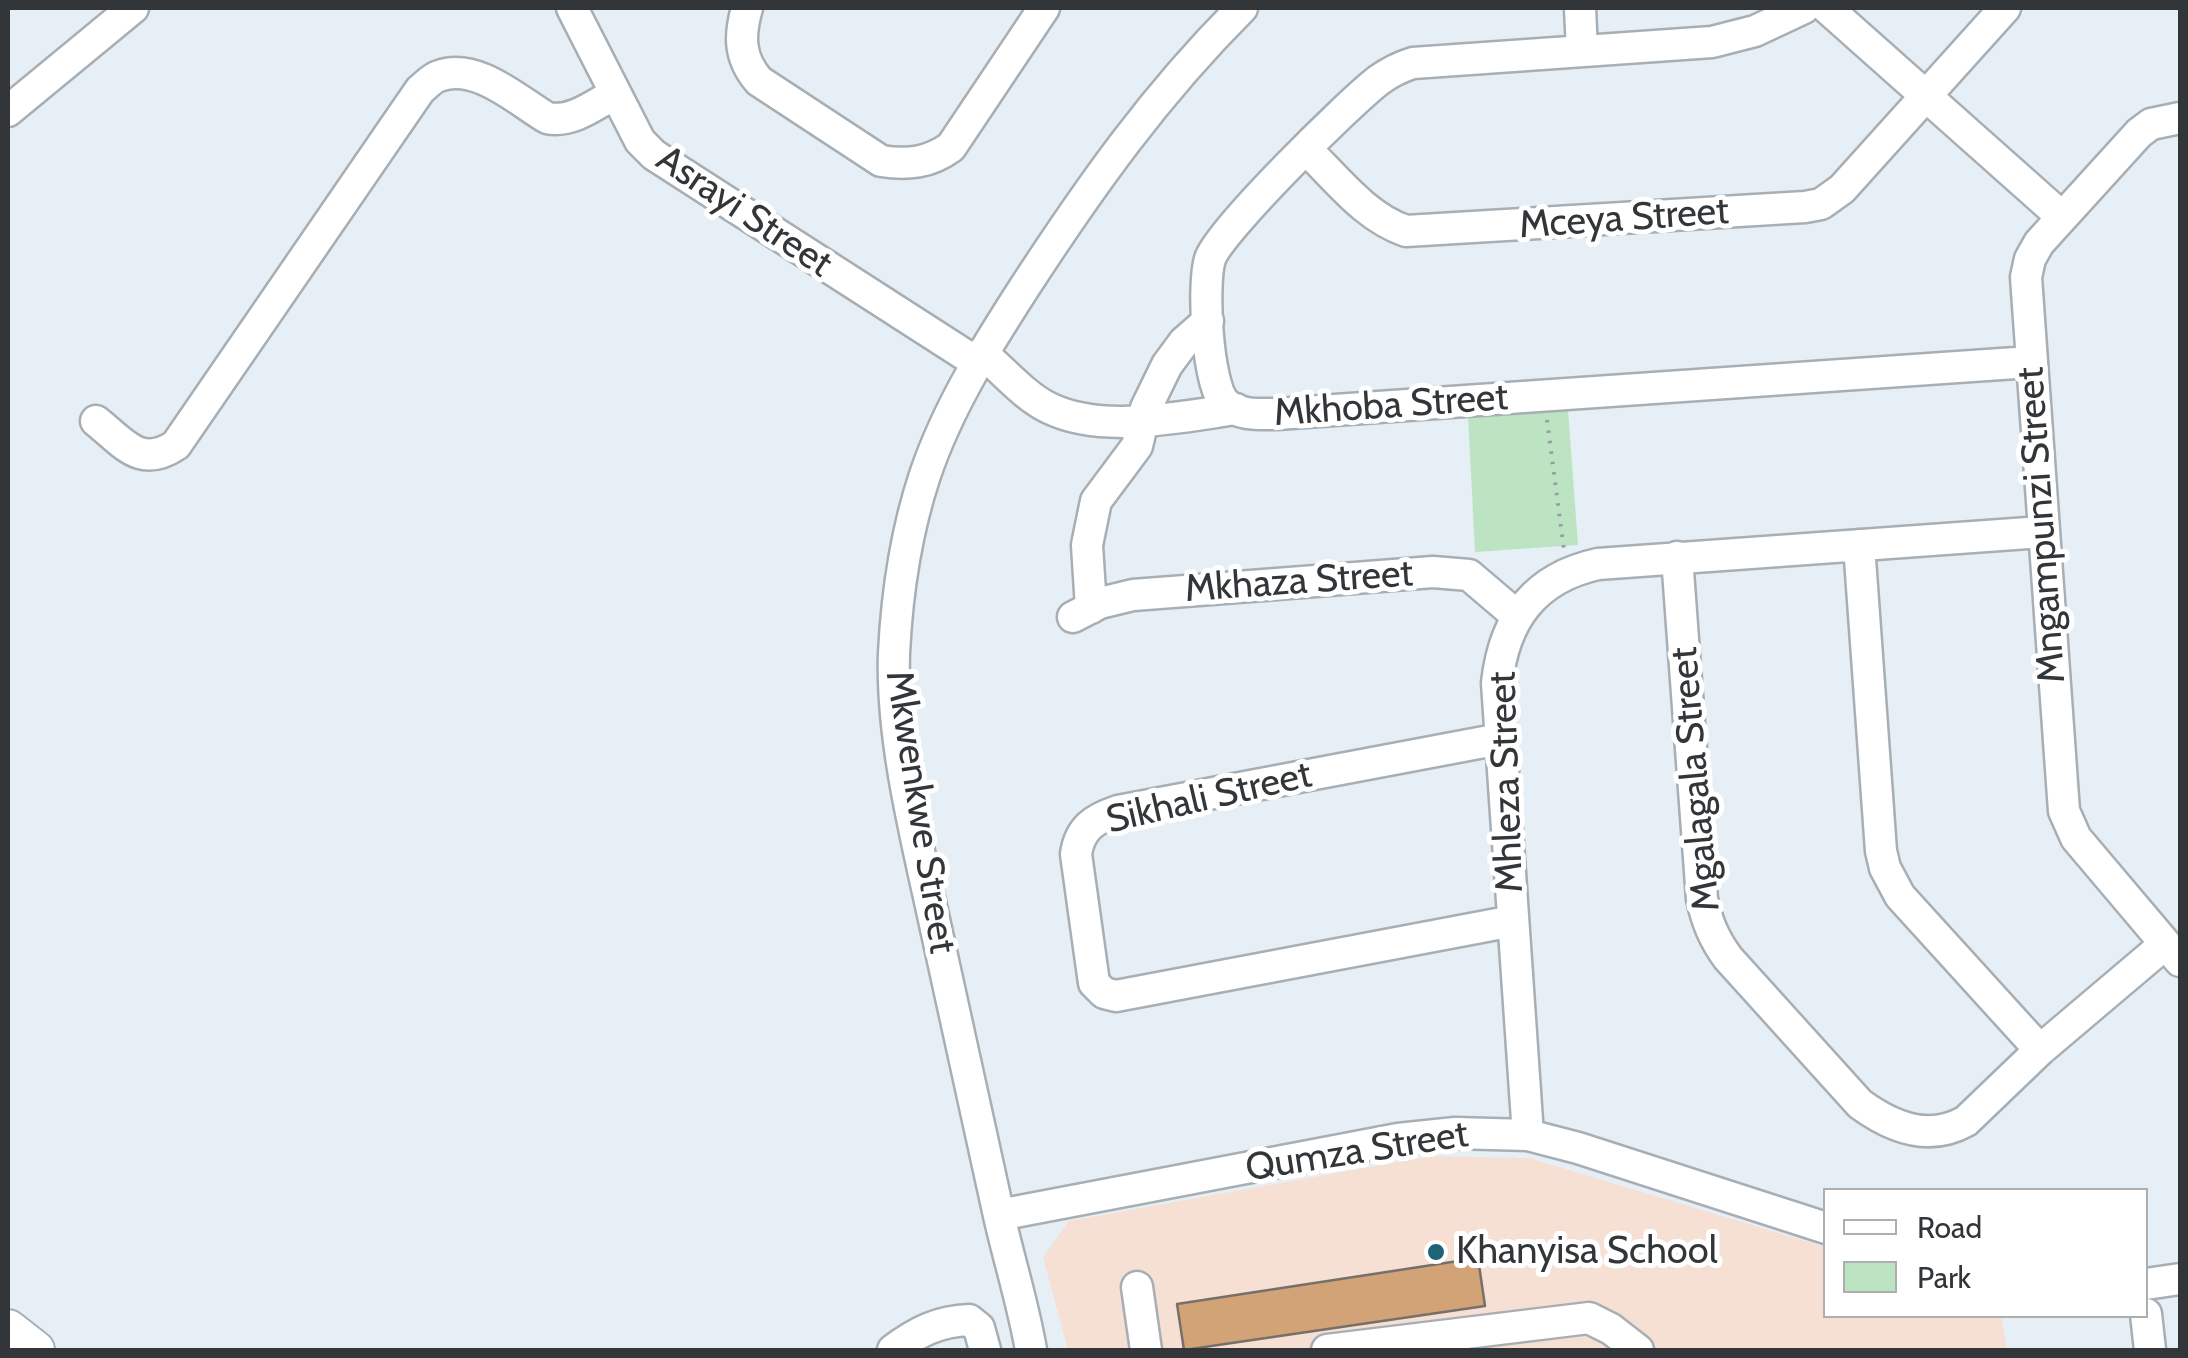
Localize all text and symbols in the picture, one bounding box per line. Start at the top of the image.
street label: Asrayi Street [648,137,840,287]
street label: Mceya Street [1518,189,1730,249]
street label: Mngampunzi Street [2008,365,2076,685]
street label: Mkhoba Street [1272,375,1510,437]
street label: Mkhaza Street [1183,551,1415,613]
street label: Mgalagala Street [1662,645,1730,913]
street label: Mkwenkwe Street [875,667,965,957]
street label: Mhleza Street [1480,670,1534,894]
street label: Sikhali Street [1102,752,1316,844]
street label: Qumza Street [1242,1112,1472,1192]
legend [1823,1188,2148,1318]
text: Road [1917,1209,1982,1246]
place label: Khanyisa School [1456,1229,1718,1275]
marker: Khanyisa School [1425,1241,1447,1263]
text: Park [1917,1259,1971,1296]

